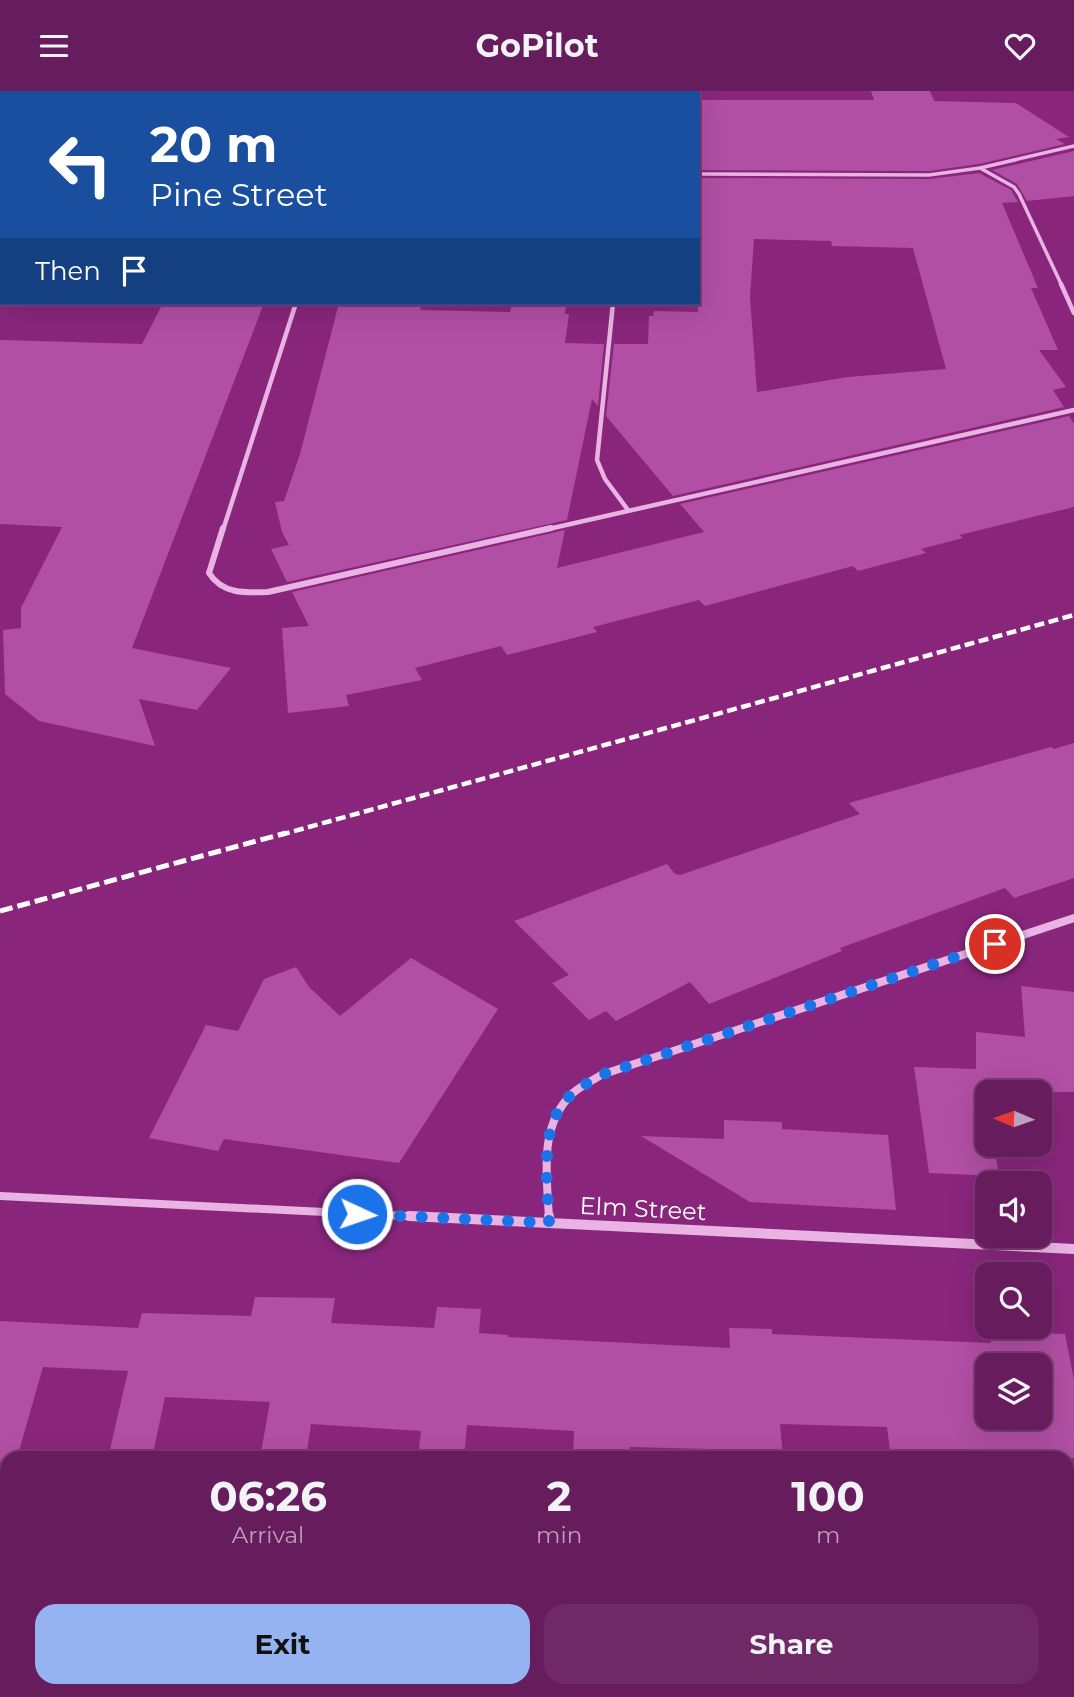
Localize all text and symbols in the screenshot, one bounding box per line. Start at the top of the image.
text: GoPilot [475,26,599,65]
icon: menu [35,27,73,65]
icon: heart [1001,27,1039,65]
text: 20 m [150,115,277,174]
icon: left [35,119,126,210]
text: Pine Street [150,175,328,214]
icon: arrive [115,252,153,290]
text: Then [35,255,101,287]
pin [965,914,1025,974]
icon: arrive [976,925,1014,963]
north arrow [975,1080,1052,1157]
map controls [975,1080,1052,1430]
button: sound [975,1171,1052,1248]
position arrow [320,1177,394,1251]
street label: Elm Street [579,1191,707,1226]
button: search [975,1262,1052,1339]
button: layers [975,1353,1052,1430]
text: 06:26 [209,1470,327,1522]
text: 2 [547,1470,572,1522]
text: 100 [791,1470,865,1522]
text: Arrival [232,1521,304,1549]
text: min [536,1521,582,1549]
text: m [816,1521,840,1549]
button: Exit [35,1604,530,1684]
button: Share [544,1604,1039,1684]

